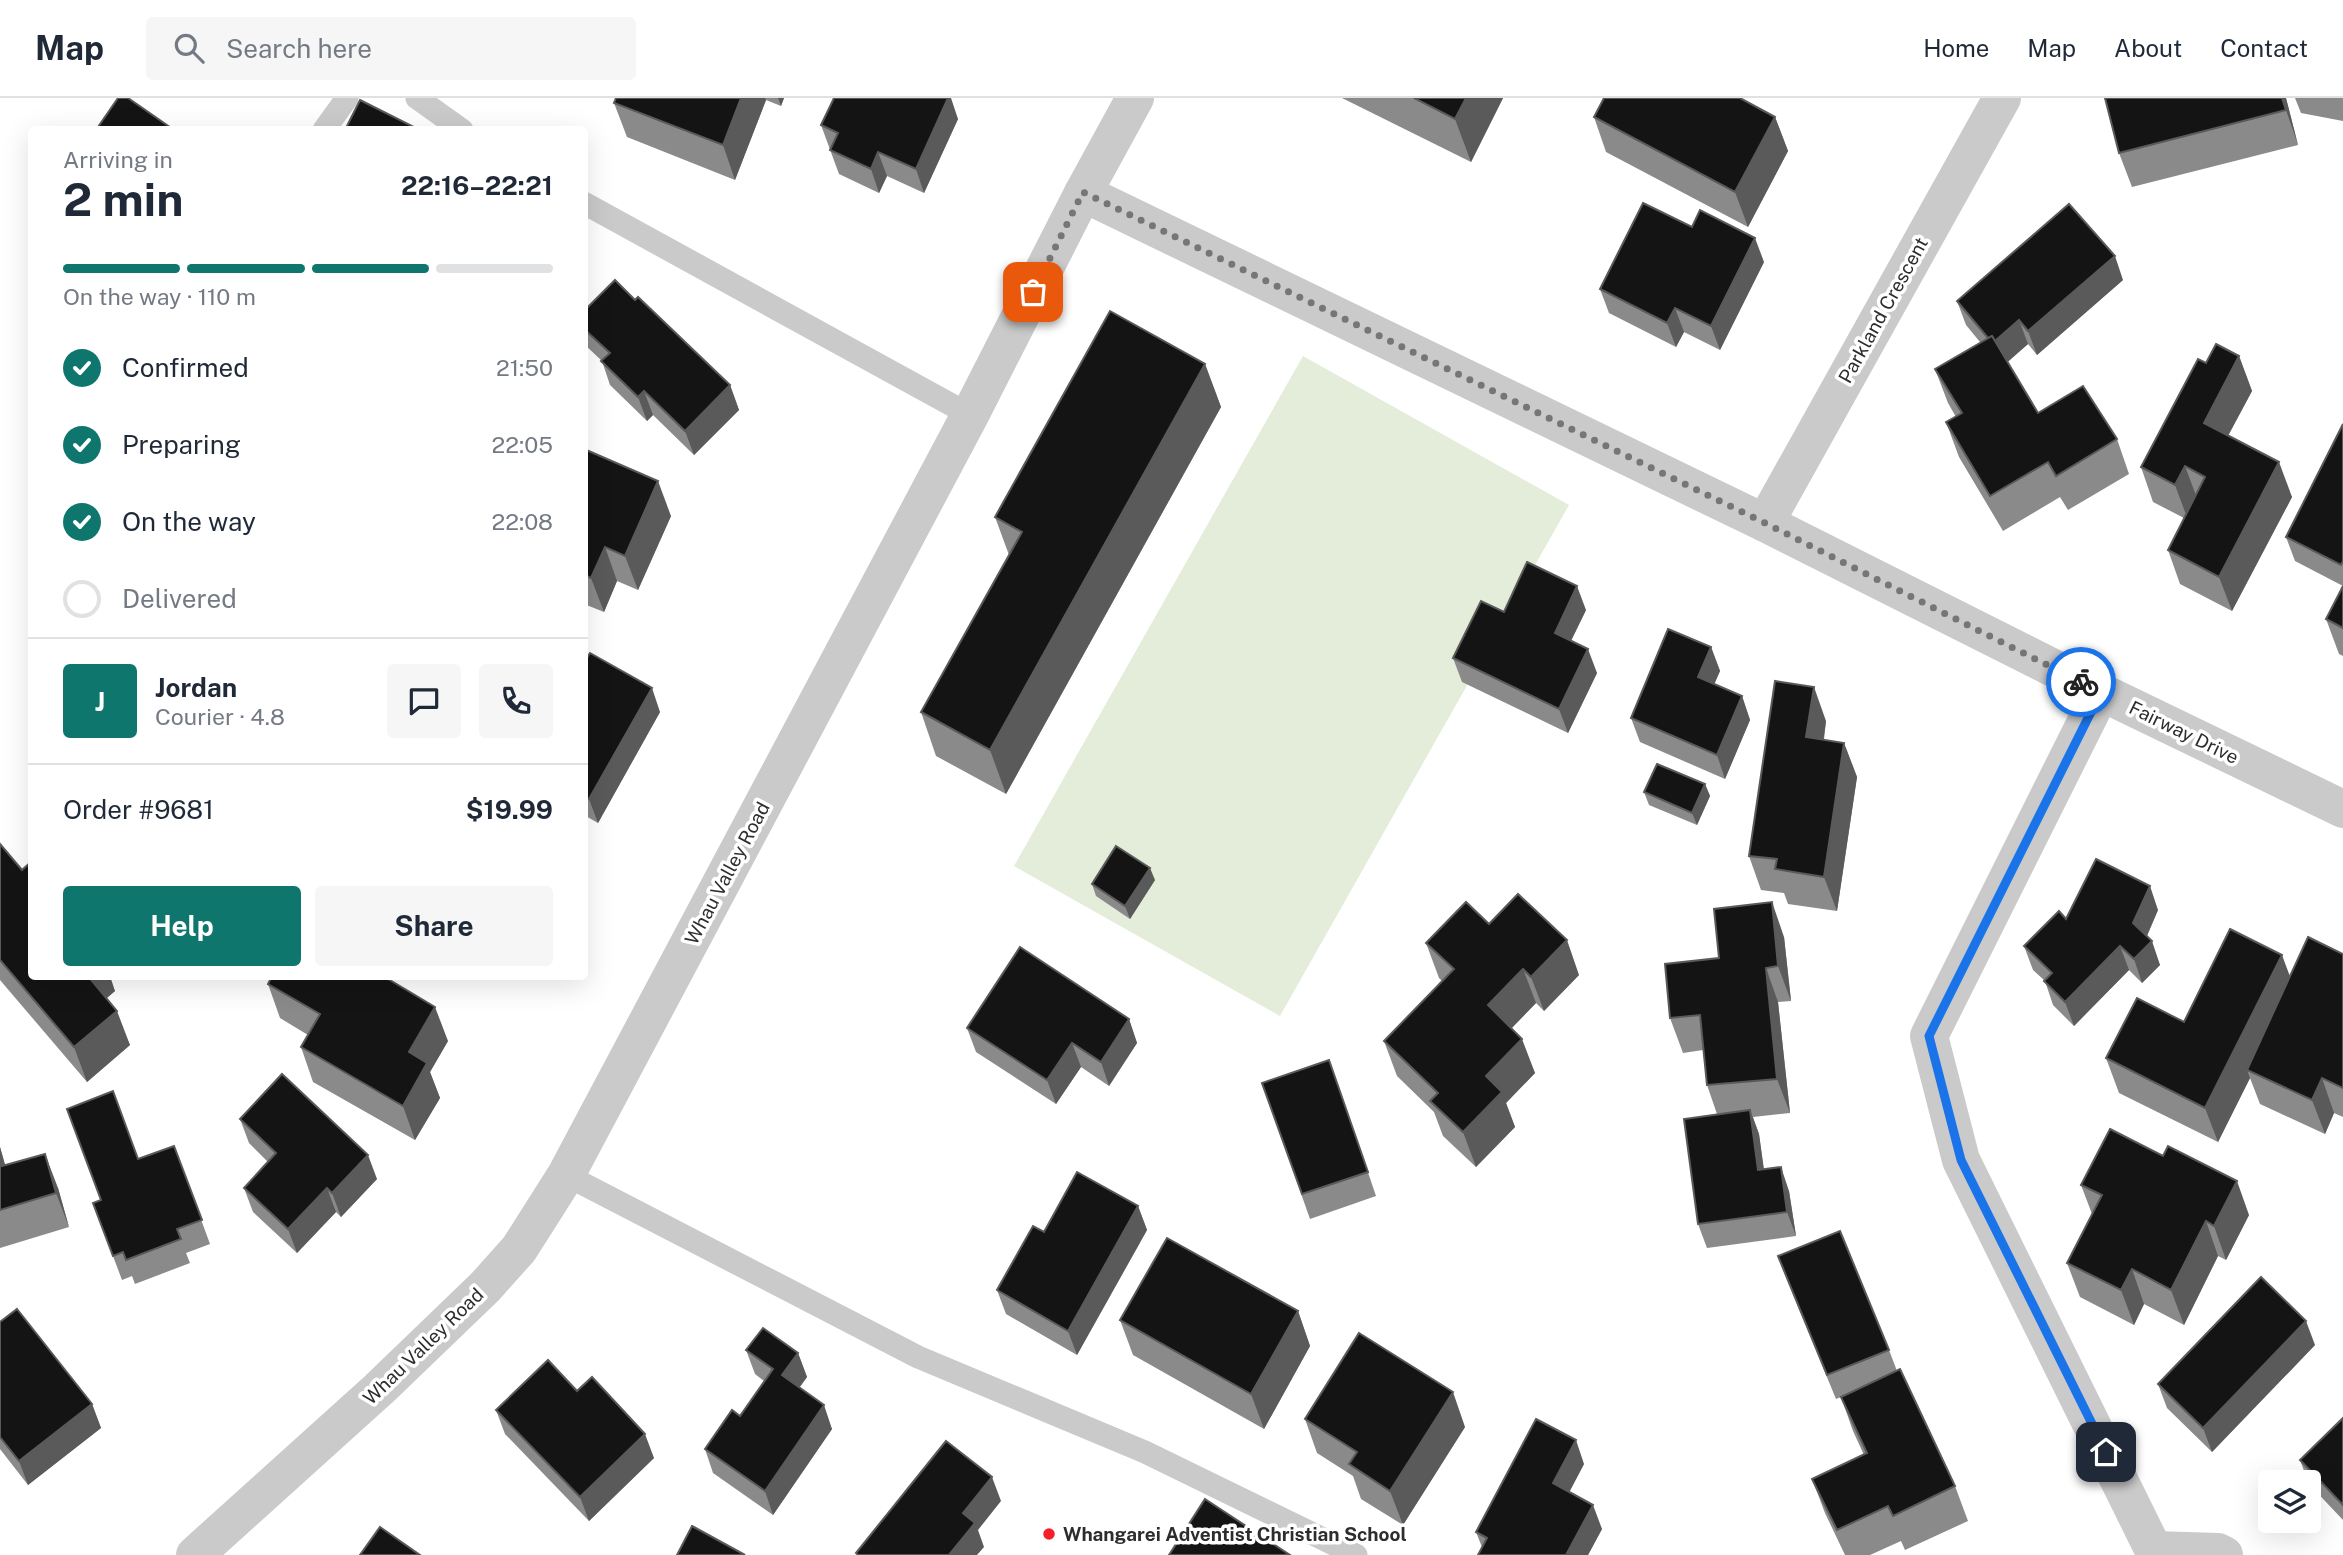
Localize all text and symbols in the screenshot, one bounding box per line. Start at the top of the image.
search box [146,17,636,80]
text: Map [35,29,104,67]
icon: search [170,29,208,67]
text: Search here [226,33,372,64]
text: Home [1923,34,1989,62]
text: Map [2027,34,2076,62]
text: About [2114,34,2182,62]
text: Contact [2220,34,2308,62]
text: Arriving in [63,146,173,173]
text: 22:16–22:21 [401,170,553,201]
text: 2 min [63,172,183,226]
street label: Parkland Crescent [1834,233,1932,387]
pin [1003,262,1063,322]
icon: bag [1014,273,1052,311]
text: On the way · 110 m [63,283,256,310]
icon: check [63,349,101,387]
text: Confirmed [122,352,249,383]
text: 21:50 [496,354,553,381]
icon: check [63,426,101,464]
text: Preparing [122,429,241,460]
text: 22:05 [492,431,553,458]
icon: check [63,503,101,541]
text: On the way [122,506,256,537]
text: 22:08 [492,508,553,535]
text: Delivered [122,583,237,614]
courier [2046,647,2116,717]
icon: bike [2062,663,2100,701]
button: chat [387,664,461,738]
button: phone [479,664,553,738]
text: Jordan [155,672,237,703]
text: J [95,686,105,717]
street label: Fairway Drive [2126,696,2242,768]
text: Courier · 4.8 [155,703,285,730]
text: Order #9681 [63,794,214,825]
text: $19.99 [466,794,553,825]
street label: Whau Valley Road [680,798,774,948]
button: Help [63,886,301,966]
button: Share [315,886,553,966]
street label: Whau Valley Road [358,1283,488,1409]
pin [2076,1422,2136,1482]
icon: home [2087,1433,2125,1471]
map controls [2258,1470,2321,1533]
button: layers [2258,1470,2321,1533]
place label: Whangarei Adventist Christian School [1063,1523,1407,1545]
marker: Whangarei Adventist Christian School [1041,1526,1057,1542]

